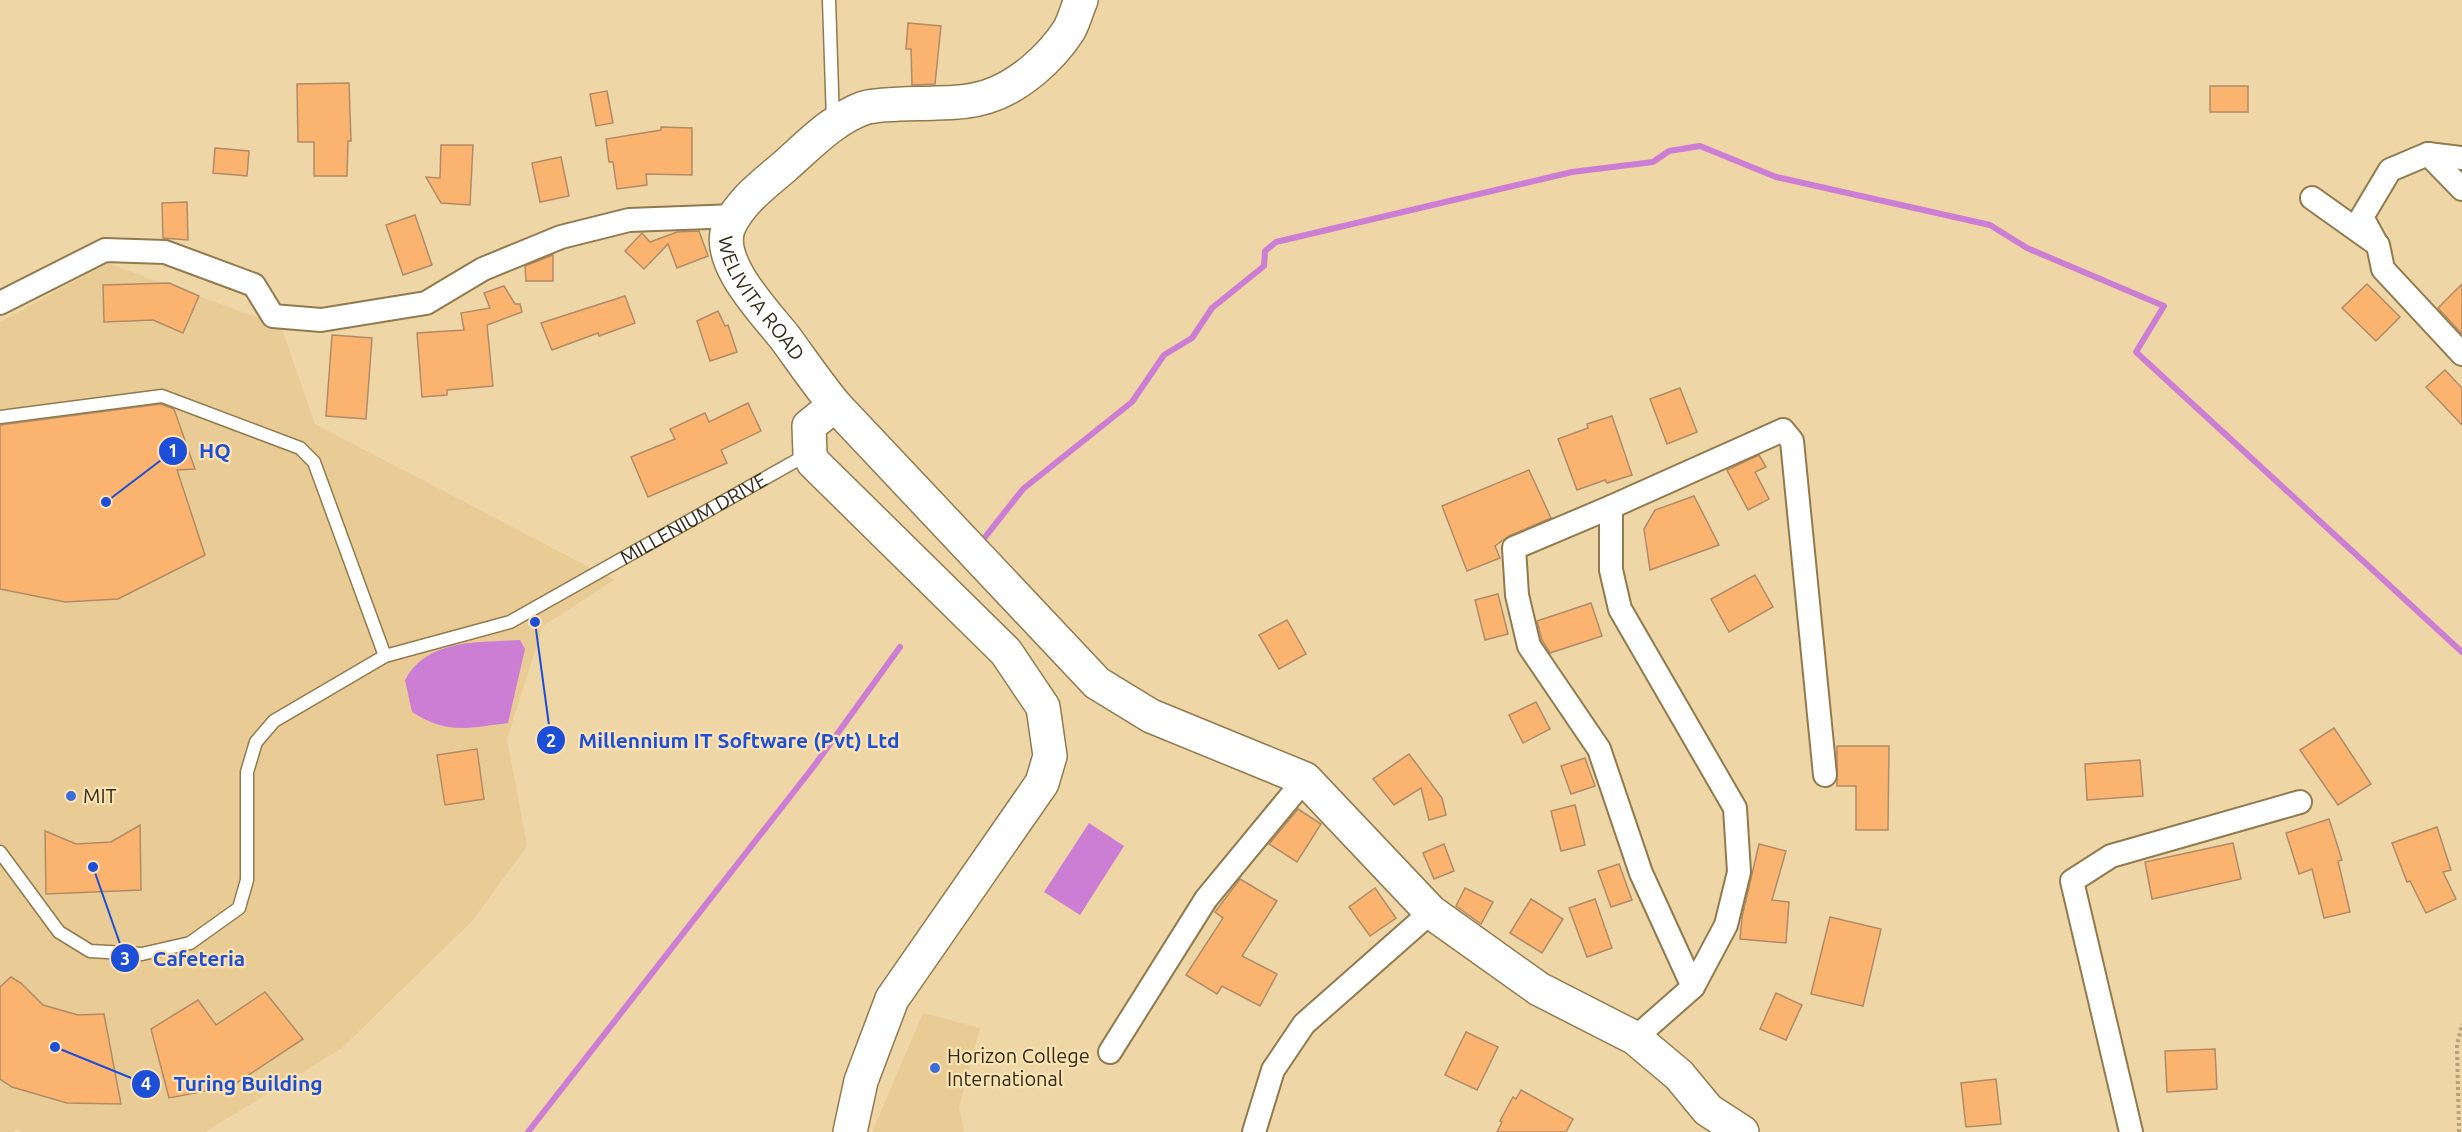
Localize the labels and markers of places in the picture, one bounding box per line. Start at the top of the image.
callout: HQ [158,431,243,470]
callout: Millennium IT Software (Pvt) Ltd [536,721,911,760]
place label: MIT [83,784,117,807]
marker: MIT [64,789,78,803]
callout: Cafeteria [110,939,257,978]
place label: Horizon College International [947,1044,1090,1090]
marker: Horizon College International [928,1061,942,1075]
callout: Turing Building [131,1065,334,1104]

